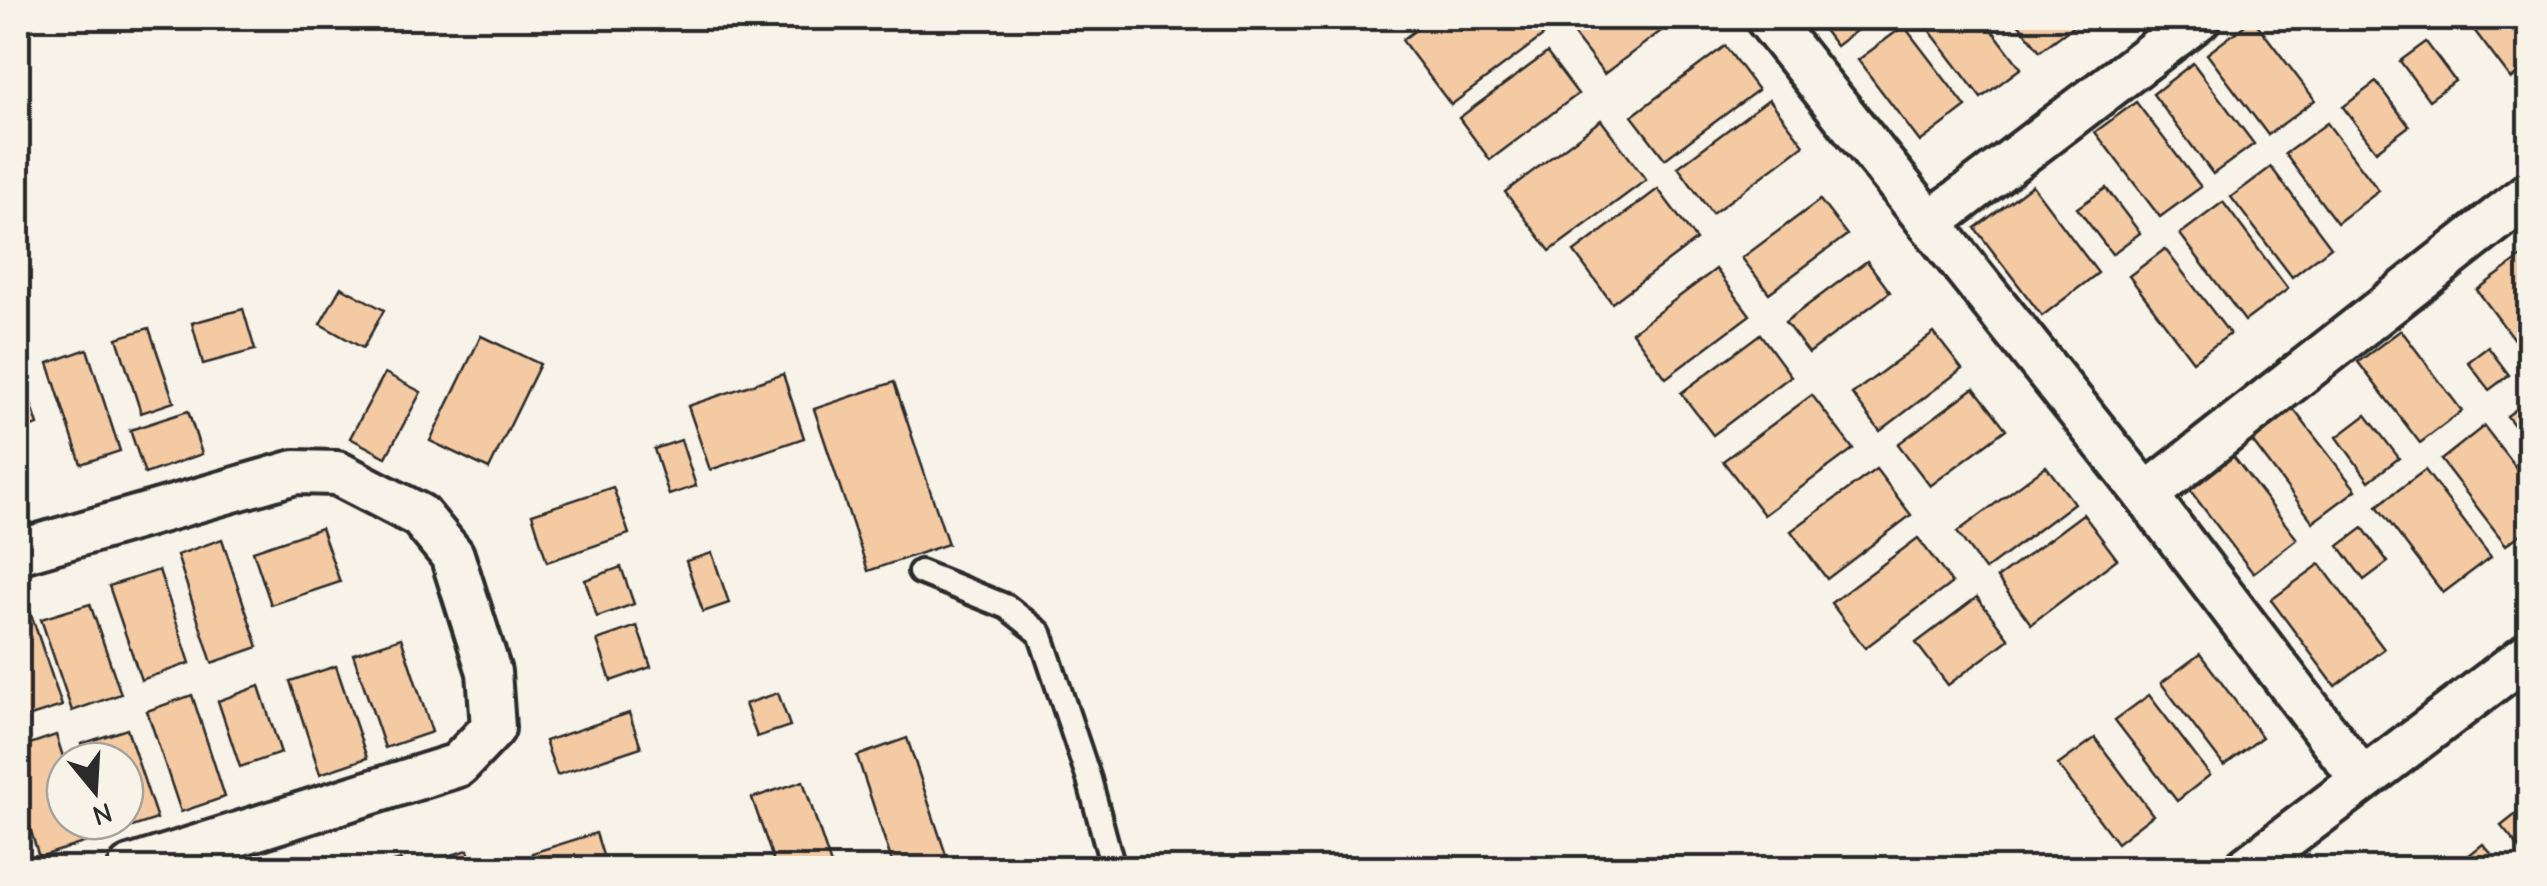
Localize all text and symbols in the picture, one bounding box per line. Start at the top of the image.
north arrow [45,741,145,841]
text: N [89,796,116,832]

